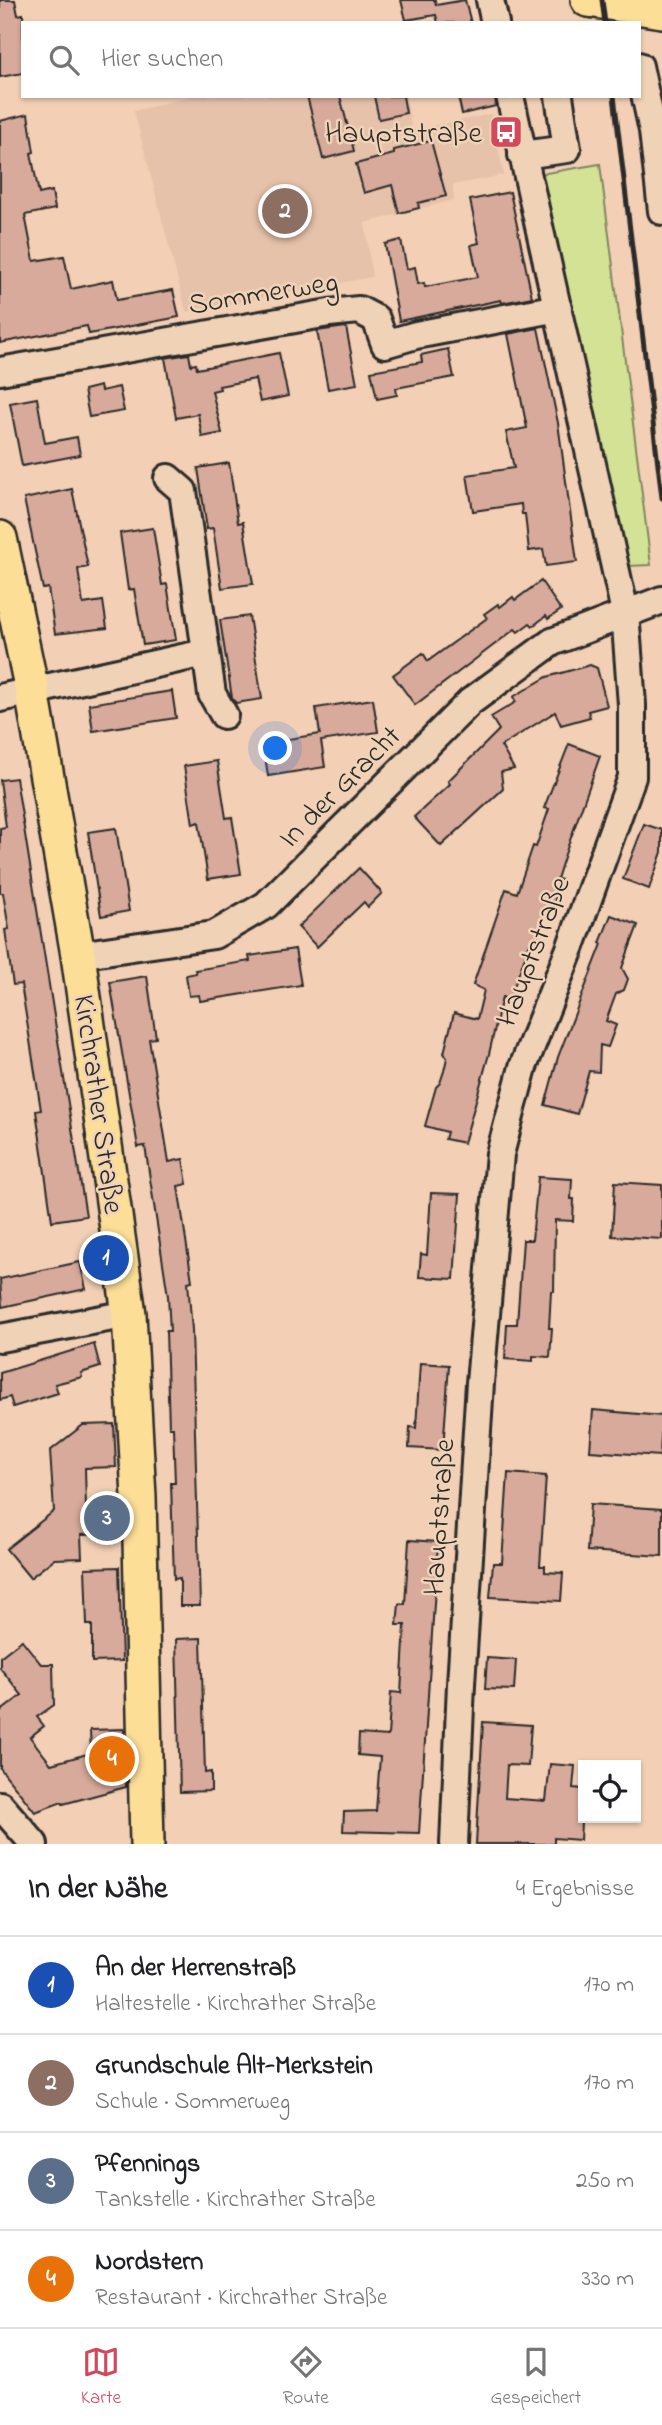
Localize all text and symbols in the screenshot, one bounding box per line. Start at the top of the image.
search box [21,21,641,98]
icon: search [45,41,83,79]
text: Hier suchen [101,41,223,79]
place label: Hauptstraße [325,113,483,157]
bus stop icon: Hauptstraße [487,113,525,151]
pin: 2 [262,185,308,237]
street label: Sommerweg [186,261,341,328]
street label: In der Gracht [270,717,413,860]
your location [258,731,292,765]
street label: Hauptstraße [486,870,584,1033]
street label: Kirchrather Straße [60,992,134,1217]
pin: 1 [83,1232,129,1284]
street label: Hauptstraße [414,1437,468,1597]
pin: 3 [84,1492,130,1544]
pin: 4 [89,1733,135,1785]
map controls [578,1760,641,1823]
button: locate [578,1760,641,1823]
text: In der Nähe [28,1868,168,1912]
text: 4 Ergebnisse [516,1873,634,1906]
text: An der Herrenstraß [95,1950,296,1988]
text: 1 [47,1969,55,2002]
text: 170 m [584,1969,634,2002]
text: Haltestelle · Kirchrather Straße [95,1988,376,2021]
text: Grundschule Alt-Merkstein [95,2048,373,2086]
text: 2 [45,2067,57,2100]
text: 170 m [584,2067,634,2100]
text: Schule · Sommerweg [95,2086,290,2119]
text: Pfennings [95,2146,200,2184]
text: 3 [46,2165,56,2198]
text: 250 m [576,2165,634,2198]
text: Tankstelle · Kirchrather Straße [95,2184,376,2217]
text: Nordstern [95,2244,203,2282]
text: 4 [46,2263,56,2296]
text: 330 m [581,2263,634,2296]
text: Restaurant · Kirchrather Straße [95,2282,387,2315]
tab: Karte [81,2343,121,2412]
tab: Route [283,2343,329,2412]
tab: Gespeichert [491,2343,581,2412]

